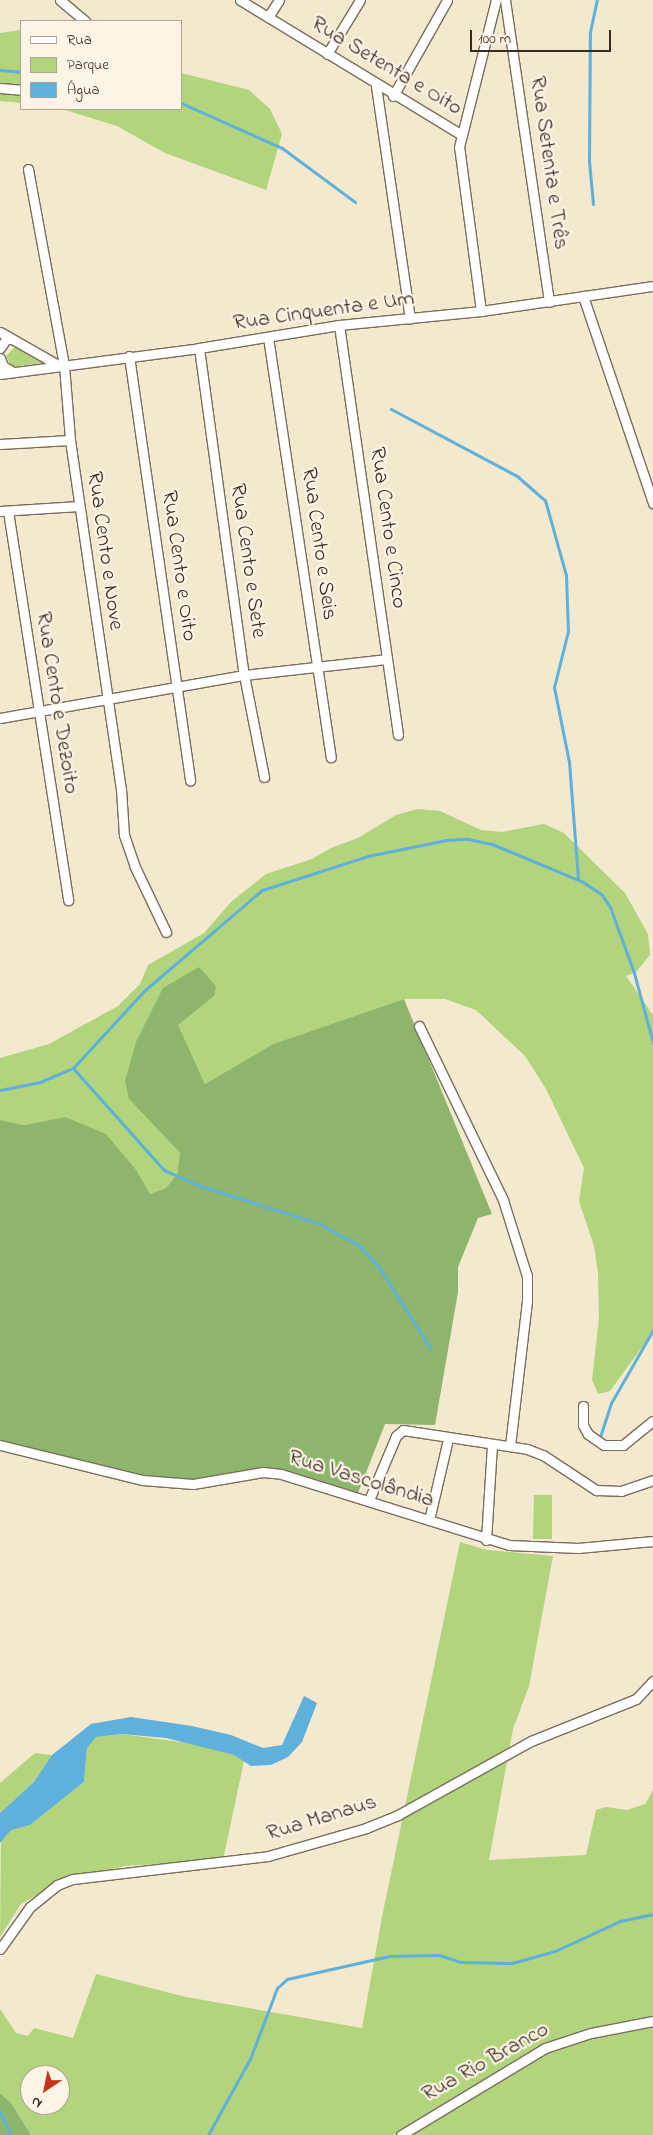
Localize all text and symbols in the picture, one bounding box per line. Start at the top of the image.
street label: Rua Setenta e Oito [306,12,466,122]
legend [20,20,182,110]
scale bar [473,20,614,52]
text: 100 m [478,28,511,50]
text: Rua [67,29,92,51]
text: Parque [67,54,109,76]
street label: Rua Setenta e Três [523,75,573,251]
text: Água [67,79,100,101]
street label: Rua Cinquenta e Um [232,286,416,338]
street label: Rua Cento e Cinco [363,446,411,610]
street label: Rua Cento e Seis [294,466,342,622]
street label: Rua Cento e Nove [80,470,128,632]
street label: Rua Cento e Sete [223,482,271,640]
street label: Rua Cento e Oito [154,489,202,643]
street label: Rua Cento e Dezoito [29,610,83,796]
street label: Rua Vascolândia [285,1445,437,1515]
street label: Rua Manaus [264,1790,380,1848]
street label: Rua Rio Branco [418,2017,554,2109]
north arrow [20,2065,70,2115]
text: N [27,2091,47,2113]

